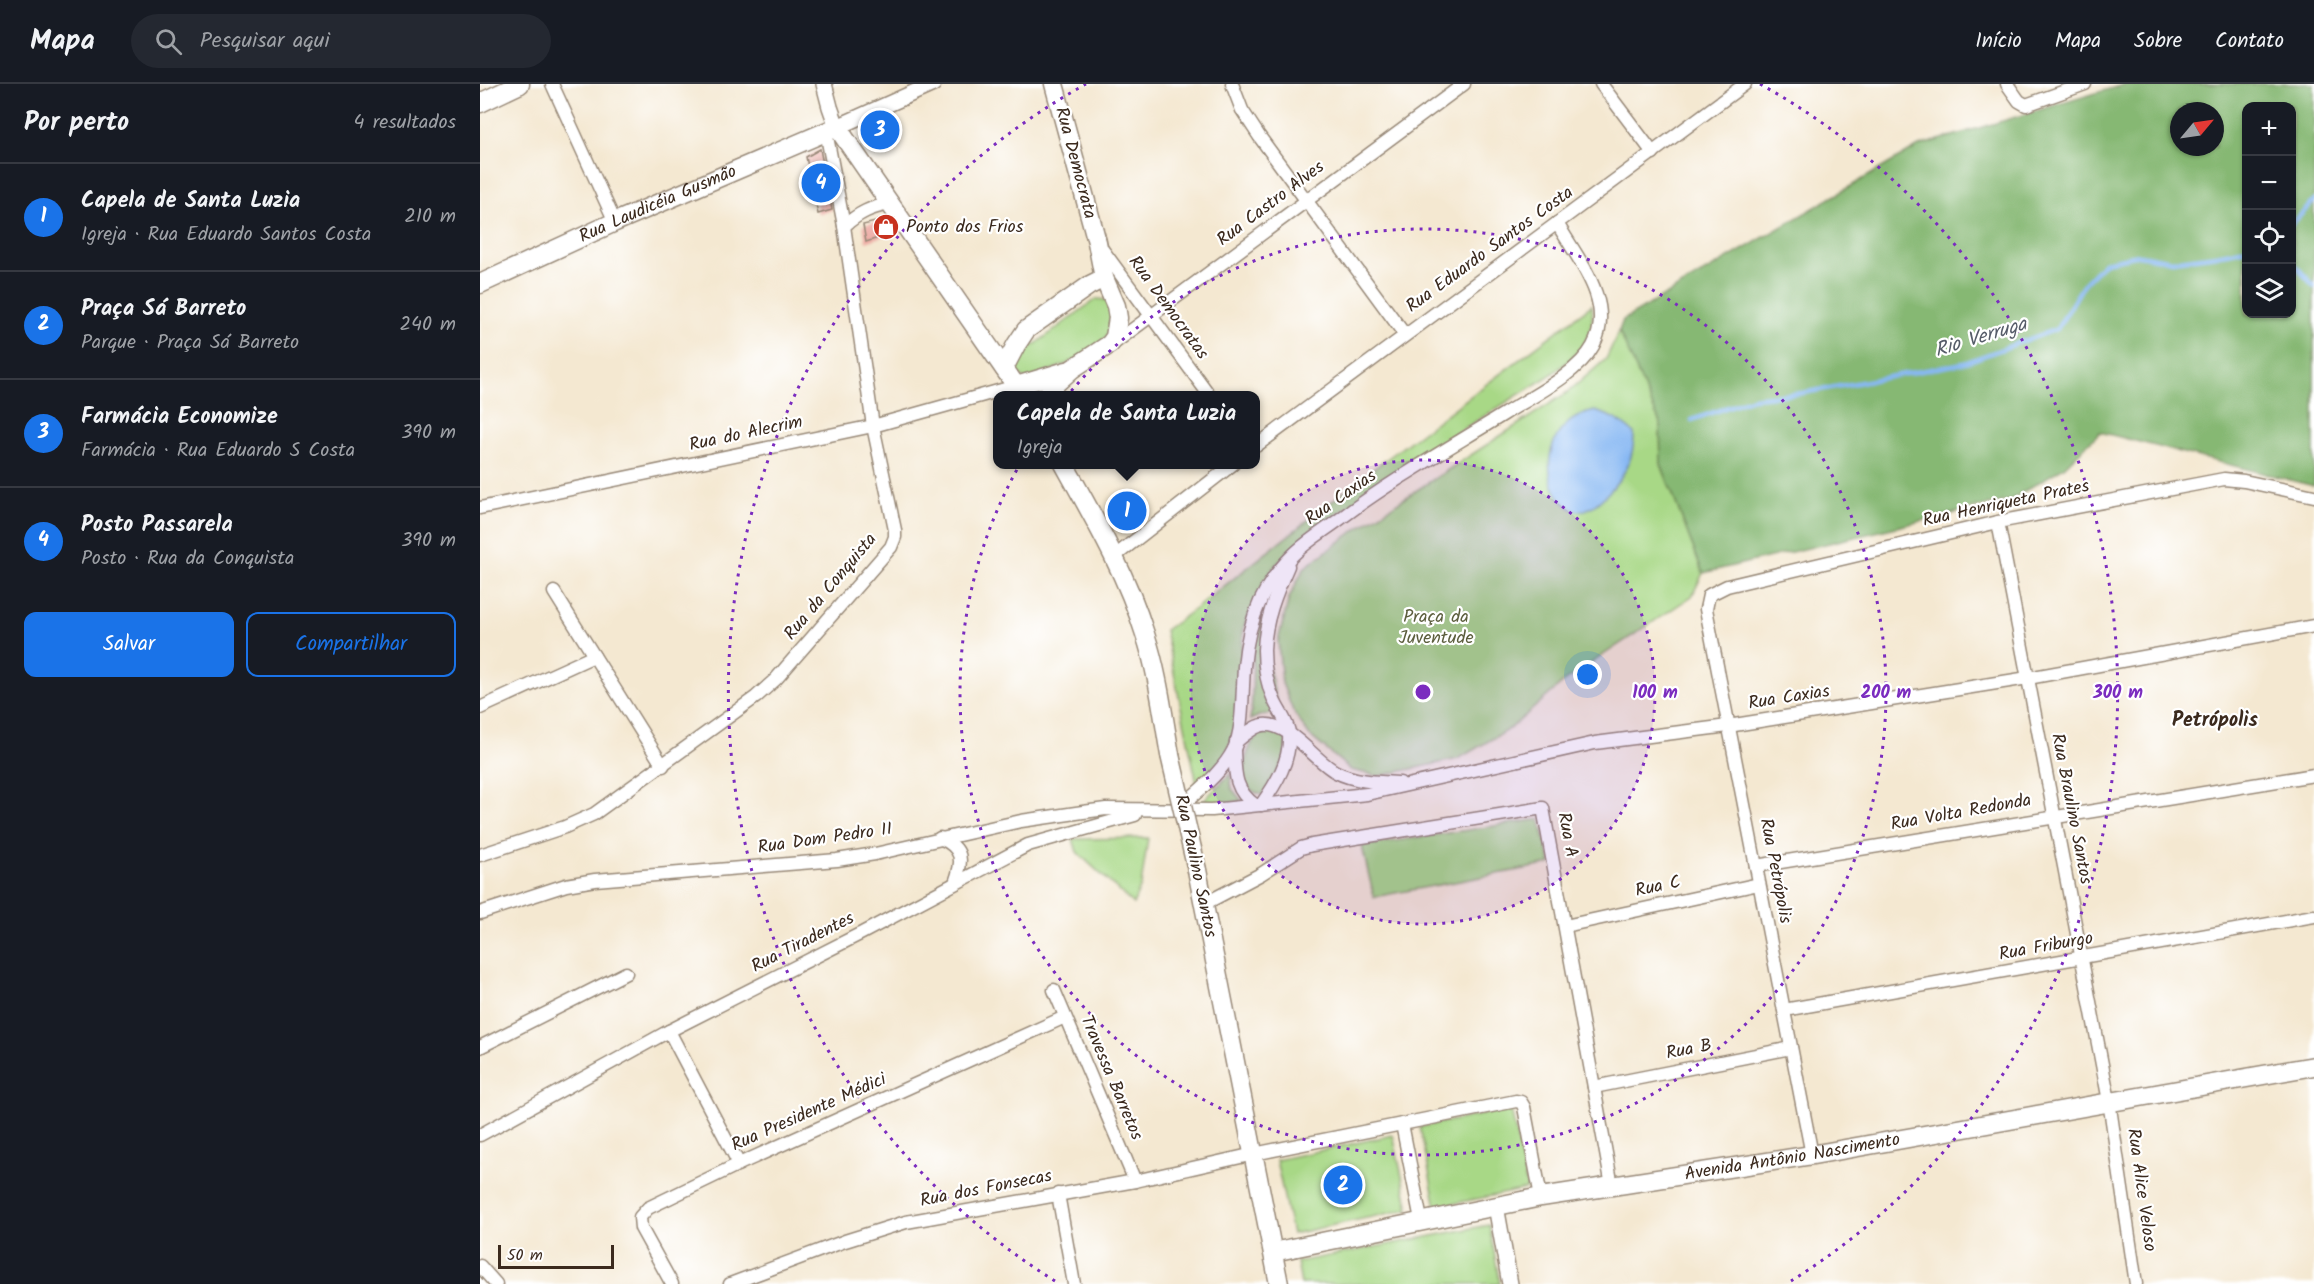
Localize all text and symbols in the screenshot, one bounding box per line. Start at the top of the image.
search box [131,14,551,68]
text: Mapa [30,19,95,64]
text: Pesquisar aqui [200,24,330,59]
icon: search [152,25,185,58]
text: Início [1975,25,2022,58]
text: Mapa [2055,25,2101,58]
text: Sobre [2134,25,2182,58]
text: Contato [2215,25,2284,58]
text: Por perto [24,102,129,144]
north arrow [2170,102,2224,156]
map controls [2242,102,2296,318]
button: + [2242,102,2296,156]
street label: Rua Democrata [1046,104,1104,222]
text: 4 resultados [354,107,456,139]
pin: 3 [860,108,900,152]
street label: Rua Castro Alves [1211,153,1331,254]
button: − [2242,156,2296,210]
street label: Rua Laudicéia Gusmão [574,157,741,251]
pin: 4 [802,160,840,206]
street label: Rua Eduardo Santos Costa [1400,179,1580,321]
text: Capela de Santa Luzia [81,184,300,219]
text: 1 [40,201,47,233]
text: 210 m [404,201,456,233]
button: locate [2242,210,2296,264]
shop icon: Ponto dos Frios [871,212,901,242]
place label: Ponto dos Frios [906,213,1024,242]
text: Igreja · Rua Eduardo Santos Costa [81,219,371,251]
street label: Rua Democratas [1120,250,1216,366]
button: layers [2242,264,2296,318]
text: Praça Sá Barreto [81,292,246,327]
water label: Rio Verruga [1931,308,2033,367]
text: 2 [38,309,49,341]
text: 240 m [399,309,456,341]
text: Parque · Praça Sá Barreto [81,327,299,359]
popup [993,391,1260,469]
text: Capela de Santa Luzia [1017,397,1236,432]
text: Farmácia Economize [81,400,278,435]
street label: Rua do Alecrim [687,408,805,460]
text: 3 [38,417,49,449]
text: 390 m [401,417,456,449]
text: Igreja [1017,432,1063,464]
text: Farmácia · Rua Eduardo S Costa [81,435,355,467]
street label: Rua Caxias [1299,462,1383,533]
street label: Rua Henriqueta Prates [1920,472,2092,536]
pin: 1 [1108,488,1146,534]
text: Posto Passarela [81,508,233,543]
text: 4 [38,525,49,557]
text: 390 m [401,525,456,557]
street label: Rua da Conquista [777,527,885,647]
text: Posto · Rua da Conquista [81,543,294,575]
park label: Praça da Juventude [1398,603,1474,653]
button: Salvar [24,612,234,677]
button: Compartilhar [246,612,456,677]
your location [1573,660,1602,689]
street label: Rua Caxias [1746,677,1832,719]
text: 100 m [1632,679,1678,708]
text: 200 m [1861,679,1912,708]
text: 300 m [2092,679,2143,708]
centre of rings [1413,682,1433,702]
district label: Petrópolis [2172,705,2259,737]
street label: Rua Braulino Santos [2042,731,2100,887]
street label: Rua Volta Redonda [1888,786,2034,840]
street label: Rua Paulino Santos [1166,792,1224,941]
street label: Rua A [1548,810,1586,860]
street label: Rua Dom Pedro II [756,815,894,863]
street label: Rua Petrópolis [1751,816,1799,927]
street label: Rua C [1633,868,1683,906]
street label: Rua Tiradentes [746,904,860,981]
street label: Rua Friburgo [1997,924,2095,970]
street label: Travessa Barretos [1072,1011,1151,1145]
street label: Rua B [1664,1031,1714,1069]
street label: Rua Presidente Médici [727,1065,892,1160]
street label: Avenida Antônio Nascimento [1682,1125,1902,1189]
street label: Rua Alice Veloso [2118,1127,2164,1253]
street label: Rua dos Fonsecas [918,1162,1055,1216]
pin: 2 [1324,1162,1362,1208]
scale bar [498,1242,614,1270]
text: 50 m [507,1243,543,1268]

